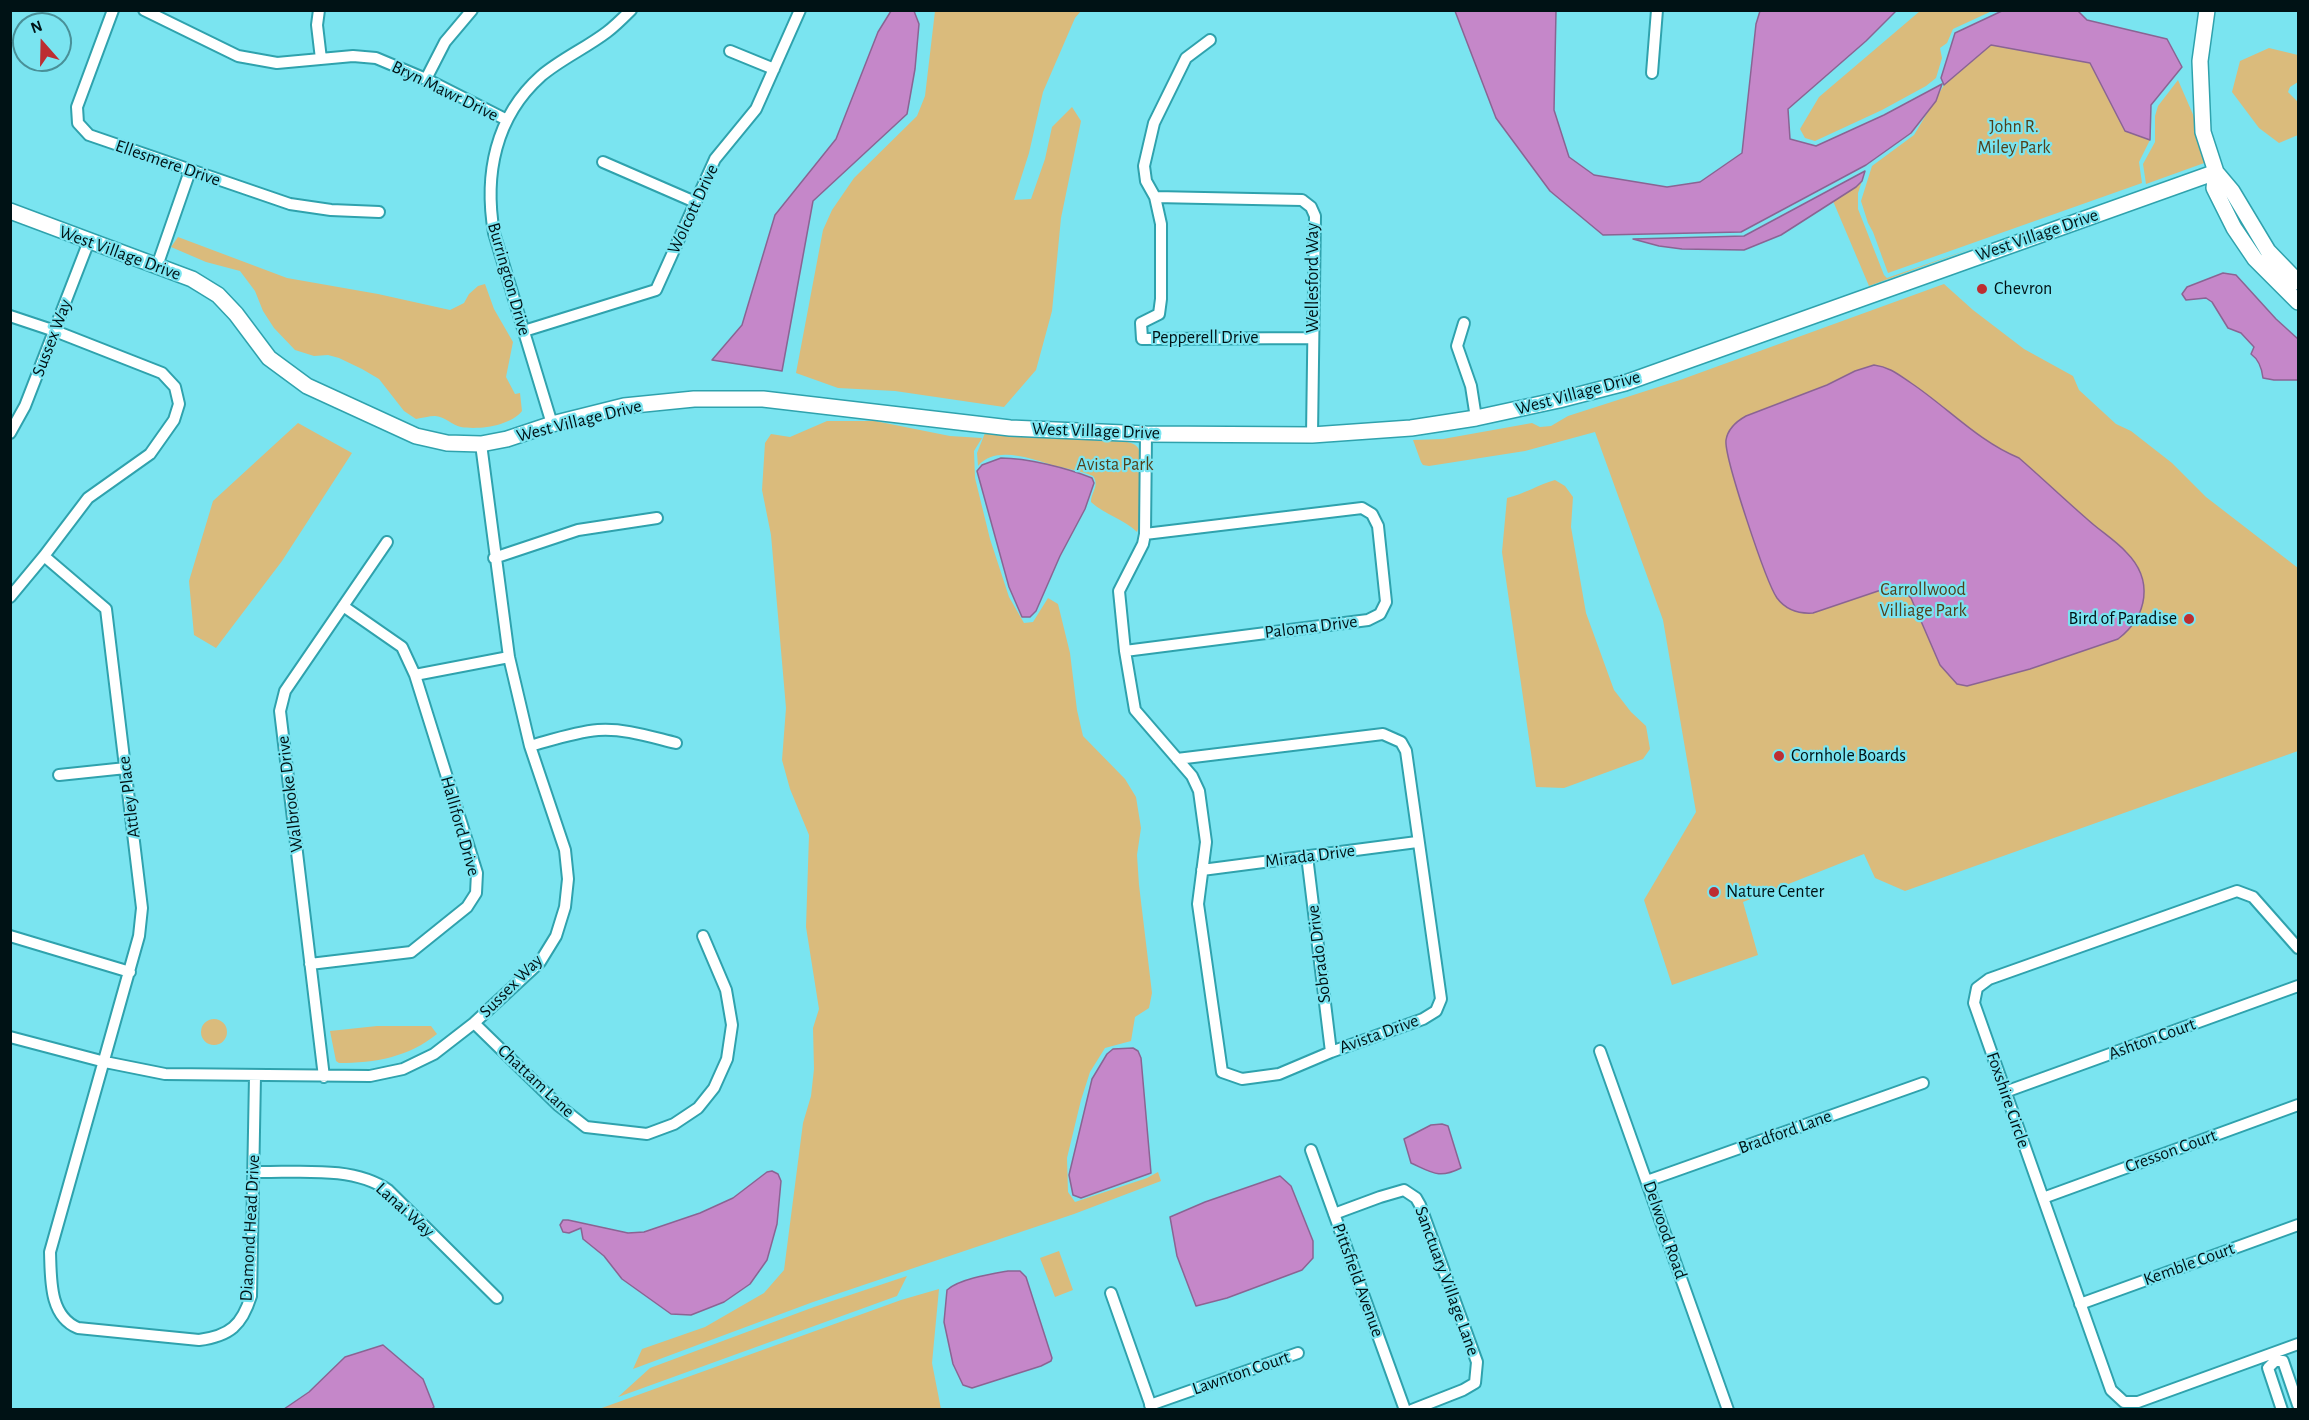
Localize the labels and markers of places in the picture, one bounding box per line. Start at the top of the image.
place label: Chevron [1994,278,2052,300]
marker: Chevron [1975,282,1989,296]
place label: Bird of Paradise [2068,608,2177,630]
marker: Bird of Paradise [2182,612,2196,626]
place label: Cornhole Boards [1791,745,1906,767]
marker: Cornhole Boards [1772,749,1786,763]
place label: Nature Center [1726,881,1824,903]
marker: Nature Center [1707,885,1721,899]

